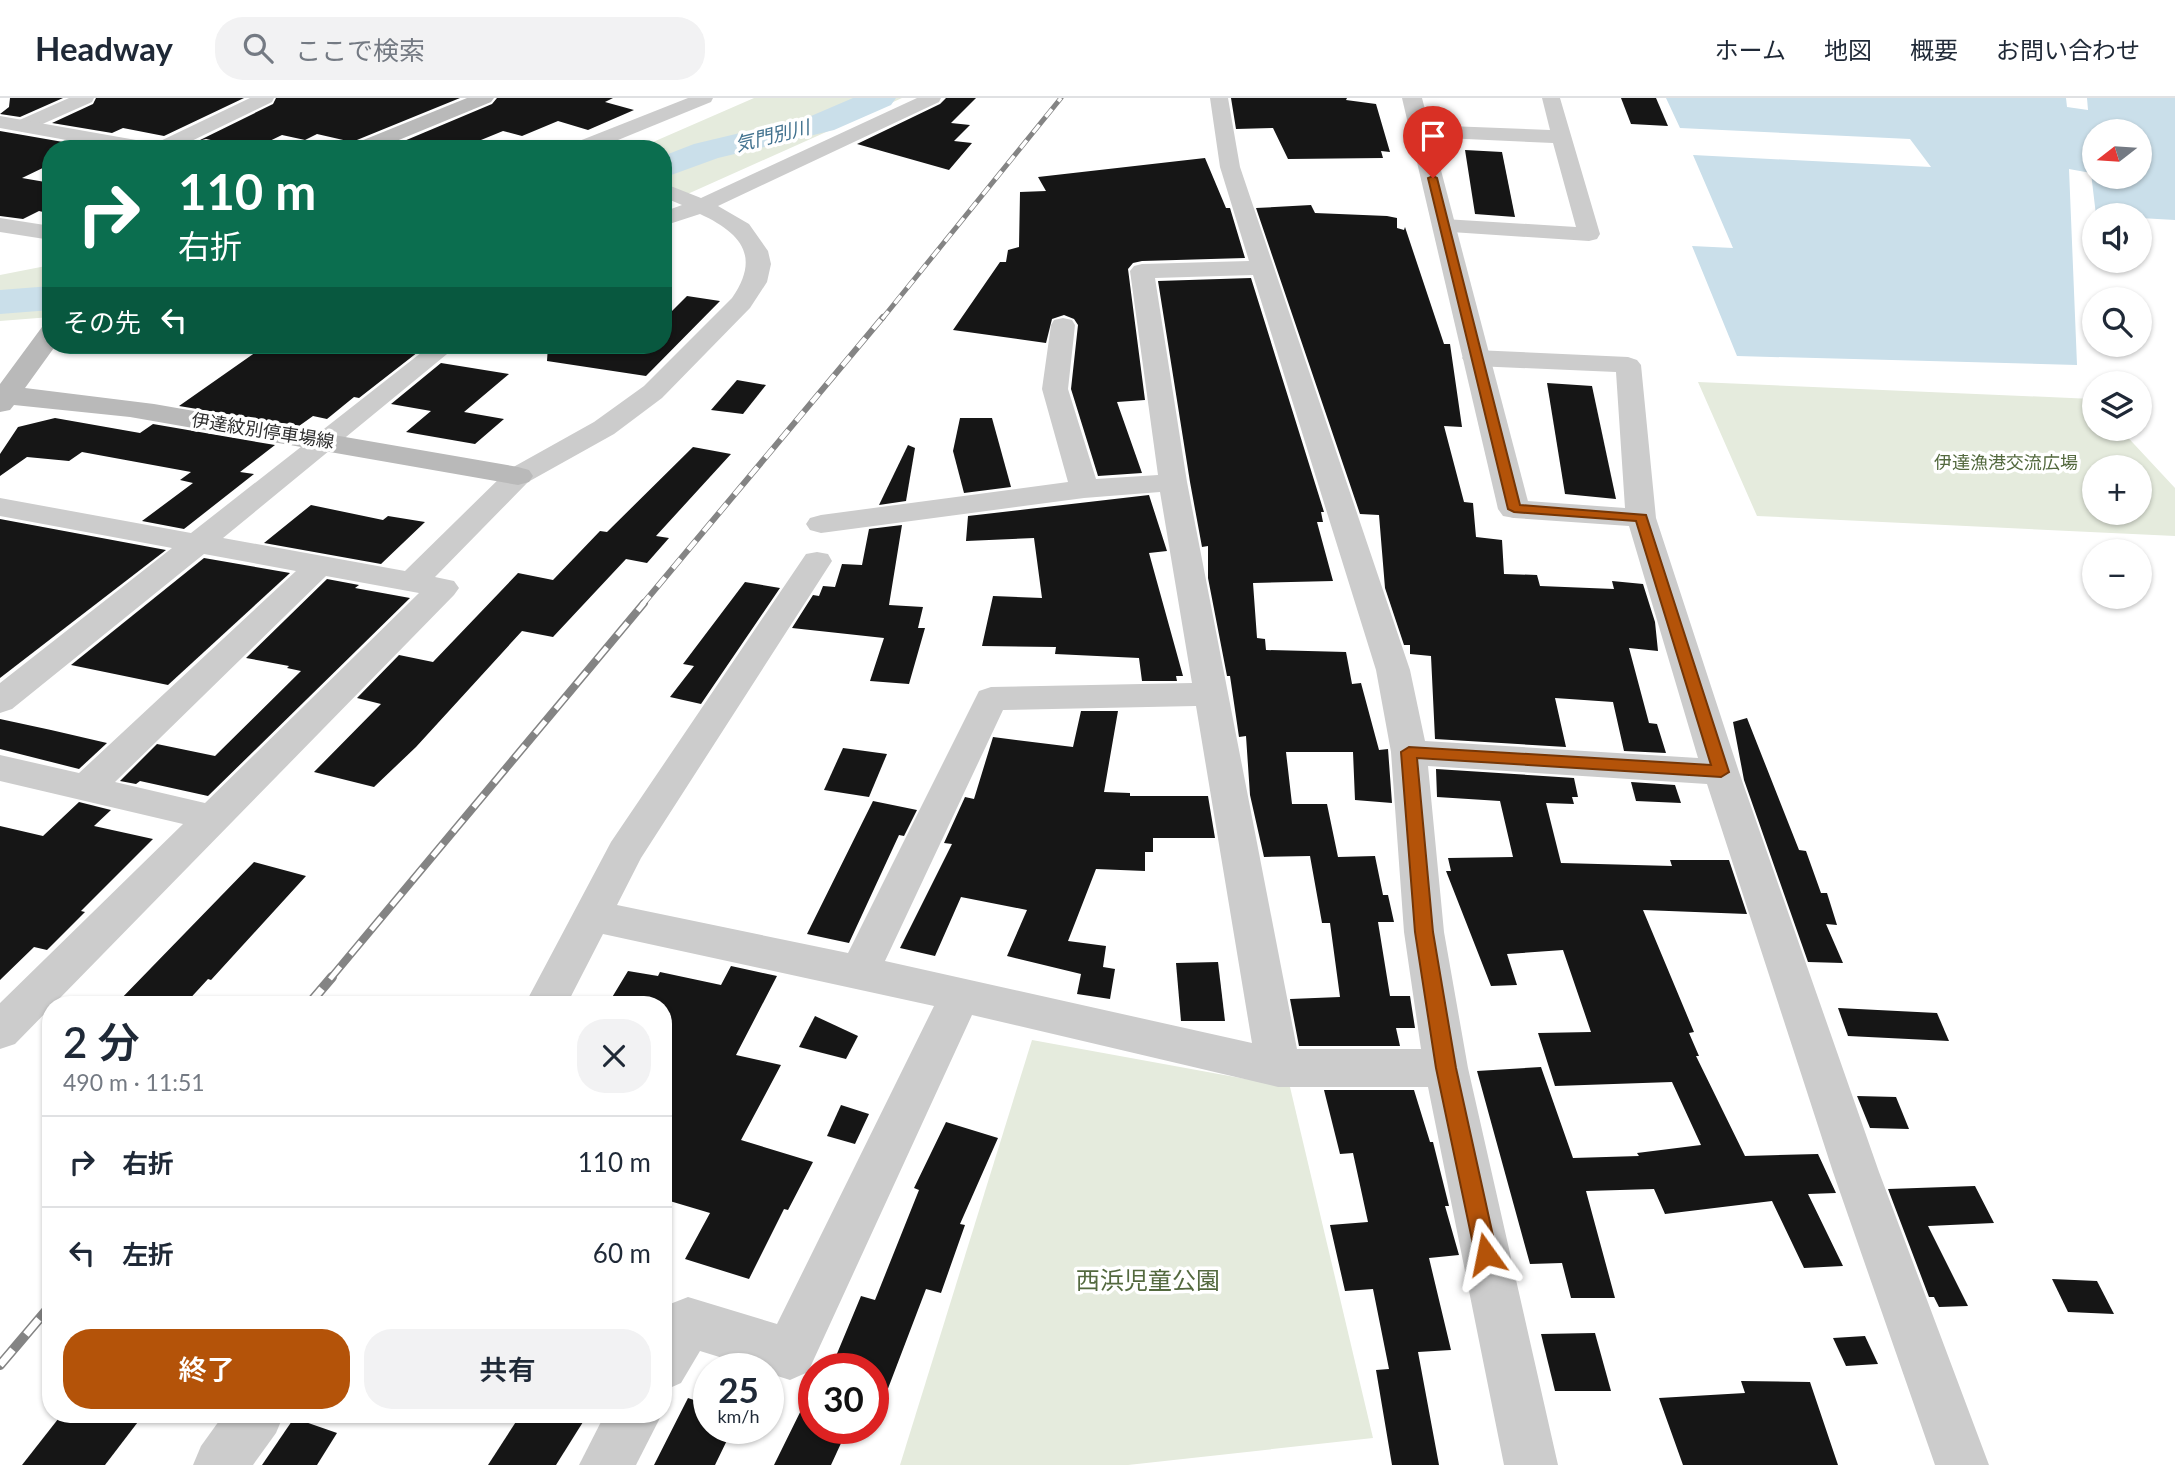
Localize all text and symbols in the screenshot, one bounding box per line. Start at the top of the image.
search box [215,17,705,80]
text: Headway [35,28,173,68]
icon: search [239,29,277,67]
text: ここで検索 [295,34,425,66]
text: ホーム [1715,35,1786,64]
text: 地図 [1824,35,1872,64]
text: 概要 [1910,35,1958,64]
text: お問い合わせ [1996,35,2140,64]
pin [1403,106,1463,178]
water label: 気門別川 [732,114,814,155]
icon: arrive [1414,117,1452,155]
north arrow [2082,119,2152,189]
map controls [2082,119,2152,609]
text: 110 m [178,162,316,220]
icon: right [63,168,154,259]
button: sound [2082,203,2152,273]
text: 右折 [178,226,242,265]
button: search [2082,287,2152,357]
icon: left [155,301,193,339]
text: その先 [63,306,141,338]
button: layers [2082,371,2152,441]
street label: 伊達紋別停車場線 [190,408,336,452]
park label: 伊達漁港交流広場 [1934,451,2078,473]
button: + [2082,455,2152,525]
button: − [2082,539,2152,609]
text: 2 分 [63,1017,140,1067]
button: close [577,1019,651,1093]
text: 490 m · 11:51 [63,1068,205,1096]
icon: right [63,1143,101,1181]
text: 110 m [578,1146,651,1178]
text: 右折 [122,1147,174,1179]
position arrow [1449,1217,1523,1291]
icon: left [63,1234,101,1272]
text: 60 m [593,1237,651,1269]
text: 左折 [122,1238,174,1270]
park label: 西浜児童公園 [1076,1265,1220,1294]
button: 終了 [63,1329,350,1409]
button: 共有 [364,1329,651,1409]
speed limit sign: 30 [798,1353,889,1444]
text: 25 [718,1368,759,1410]
text: km/h [717,1405,760,1427]

